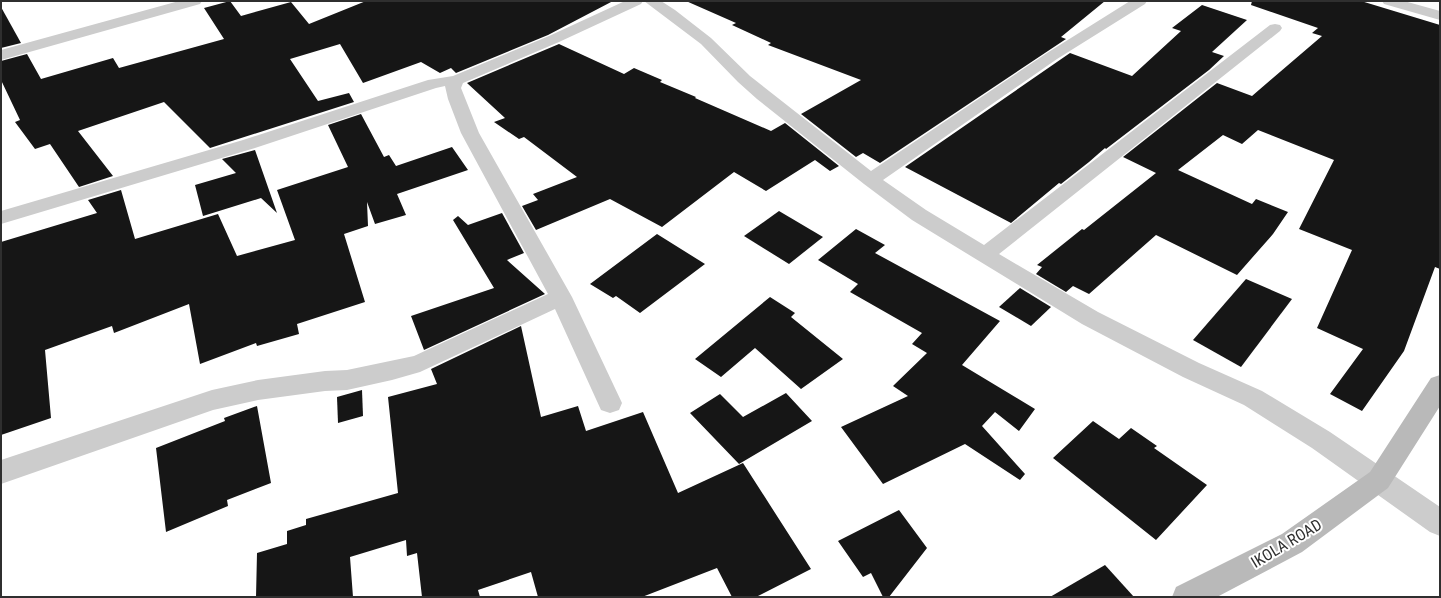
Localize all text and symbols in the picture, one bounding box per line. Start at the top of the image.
street label: IKOLA ROAD [1247,515,1325,572]

